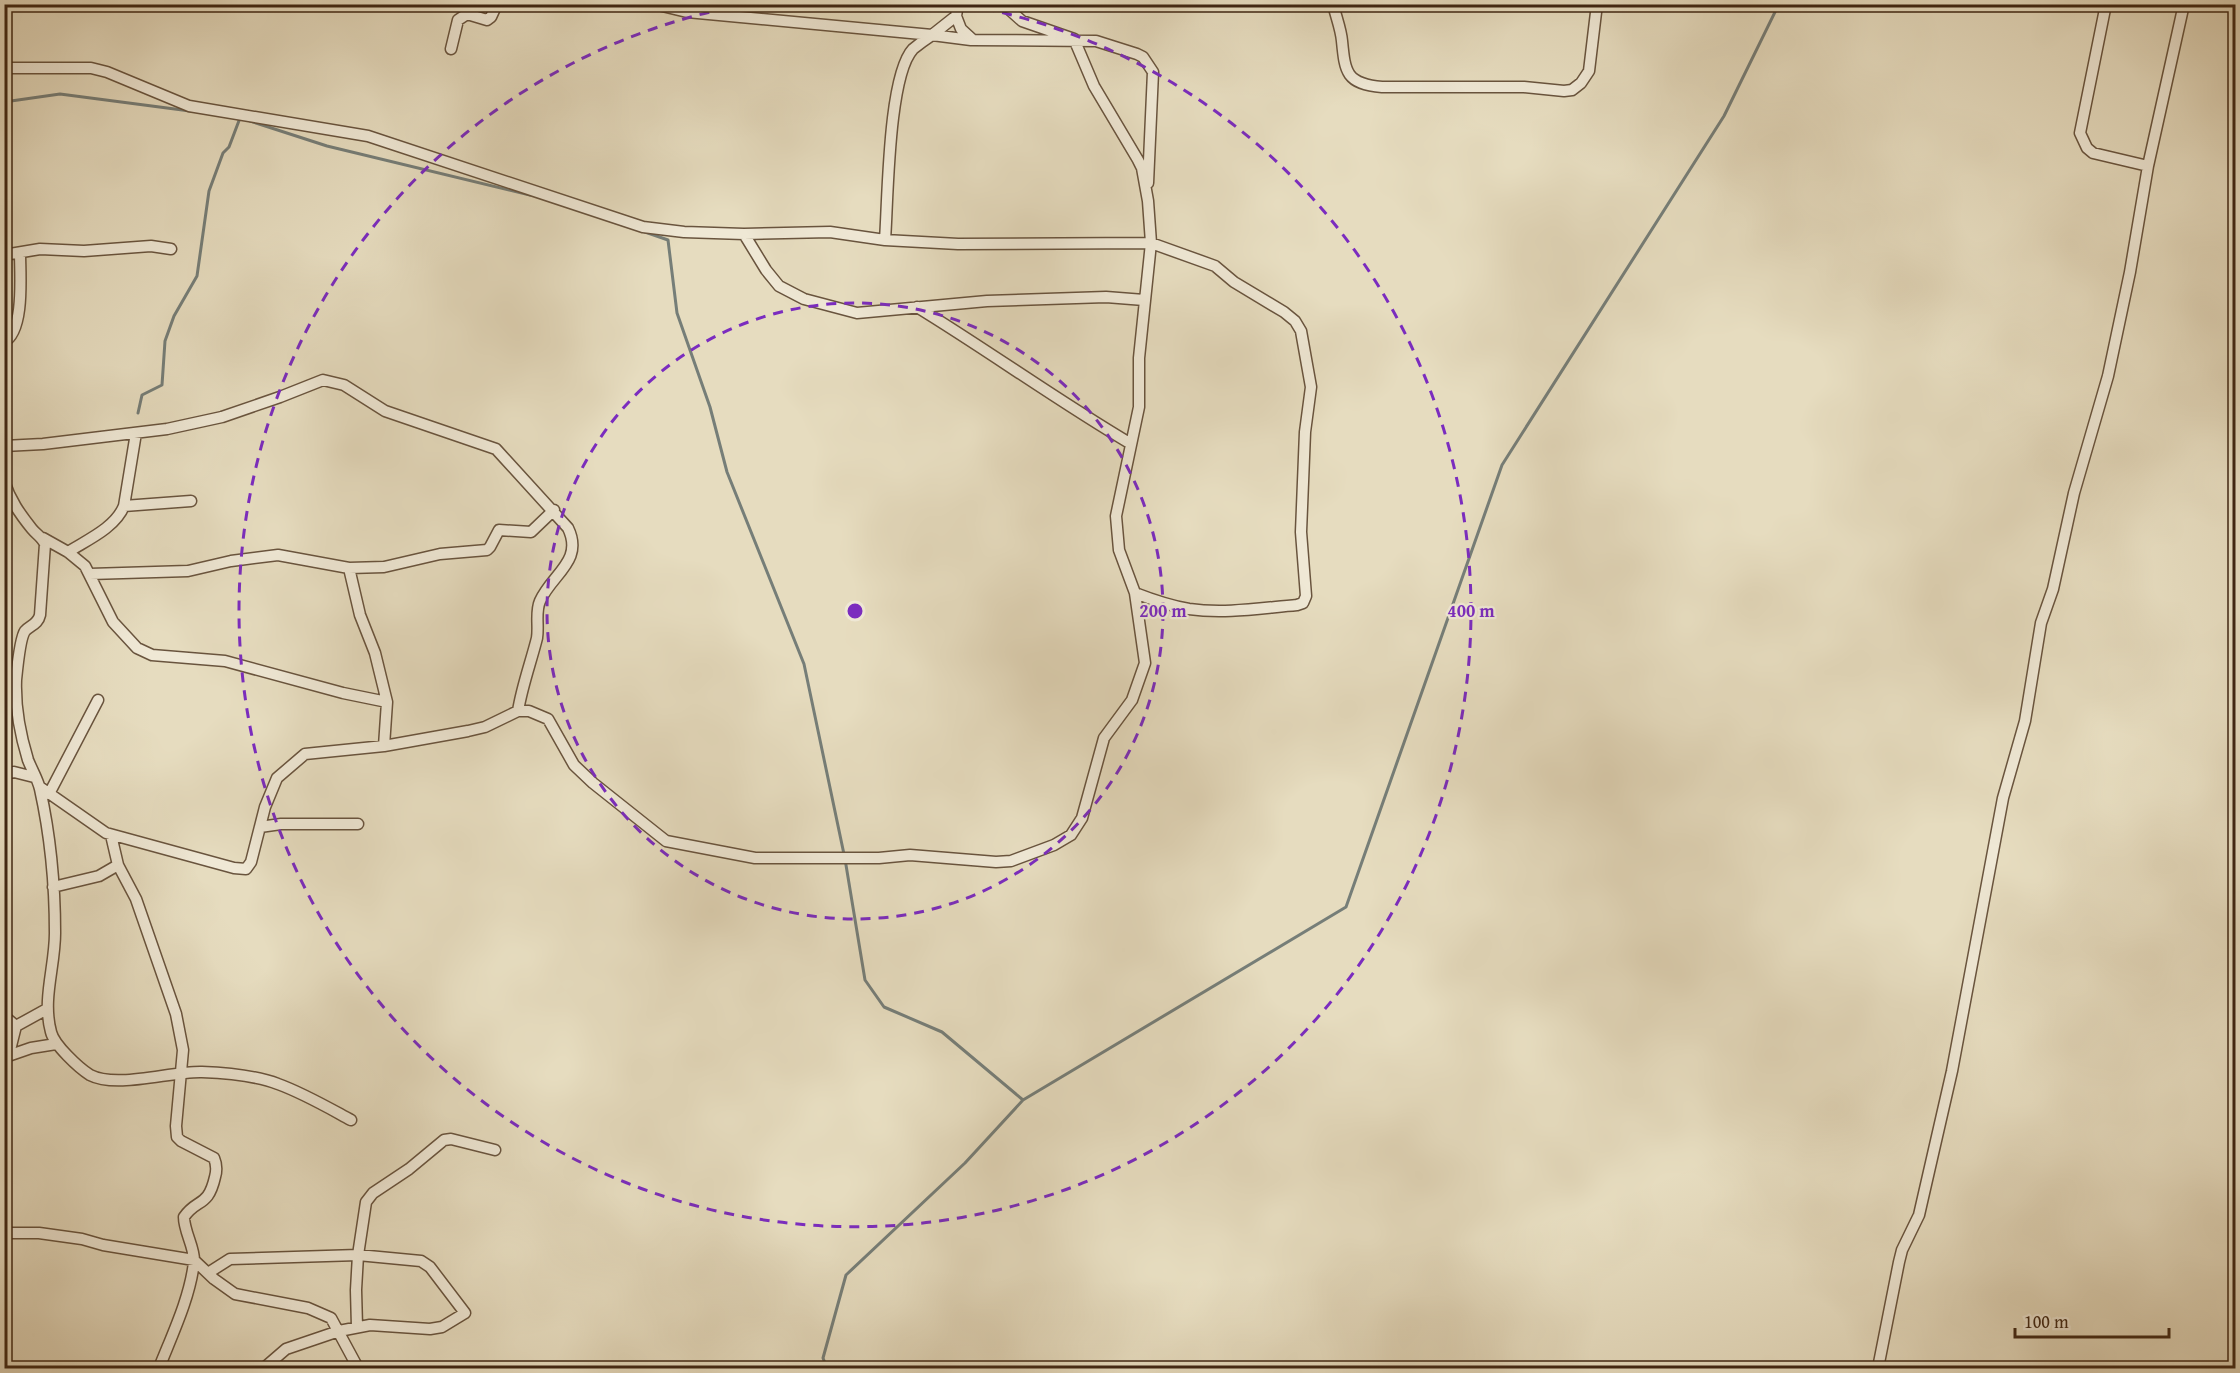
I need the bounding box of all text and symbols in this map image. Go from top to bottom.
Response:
text: 200 m [1139,597,1187,624]
text: 400 m [1447,597,1495,624]
centre of rings [845,601,865,621]
scale bar [2015,1301,2170,1339]
text: 100 m [2024,1308,2069,1335]

